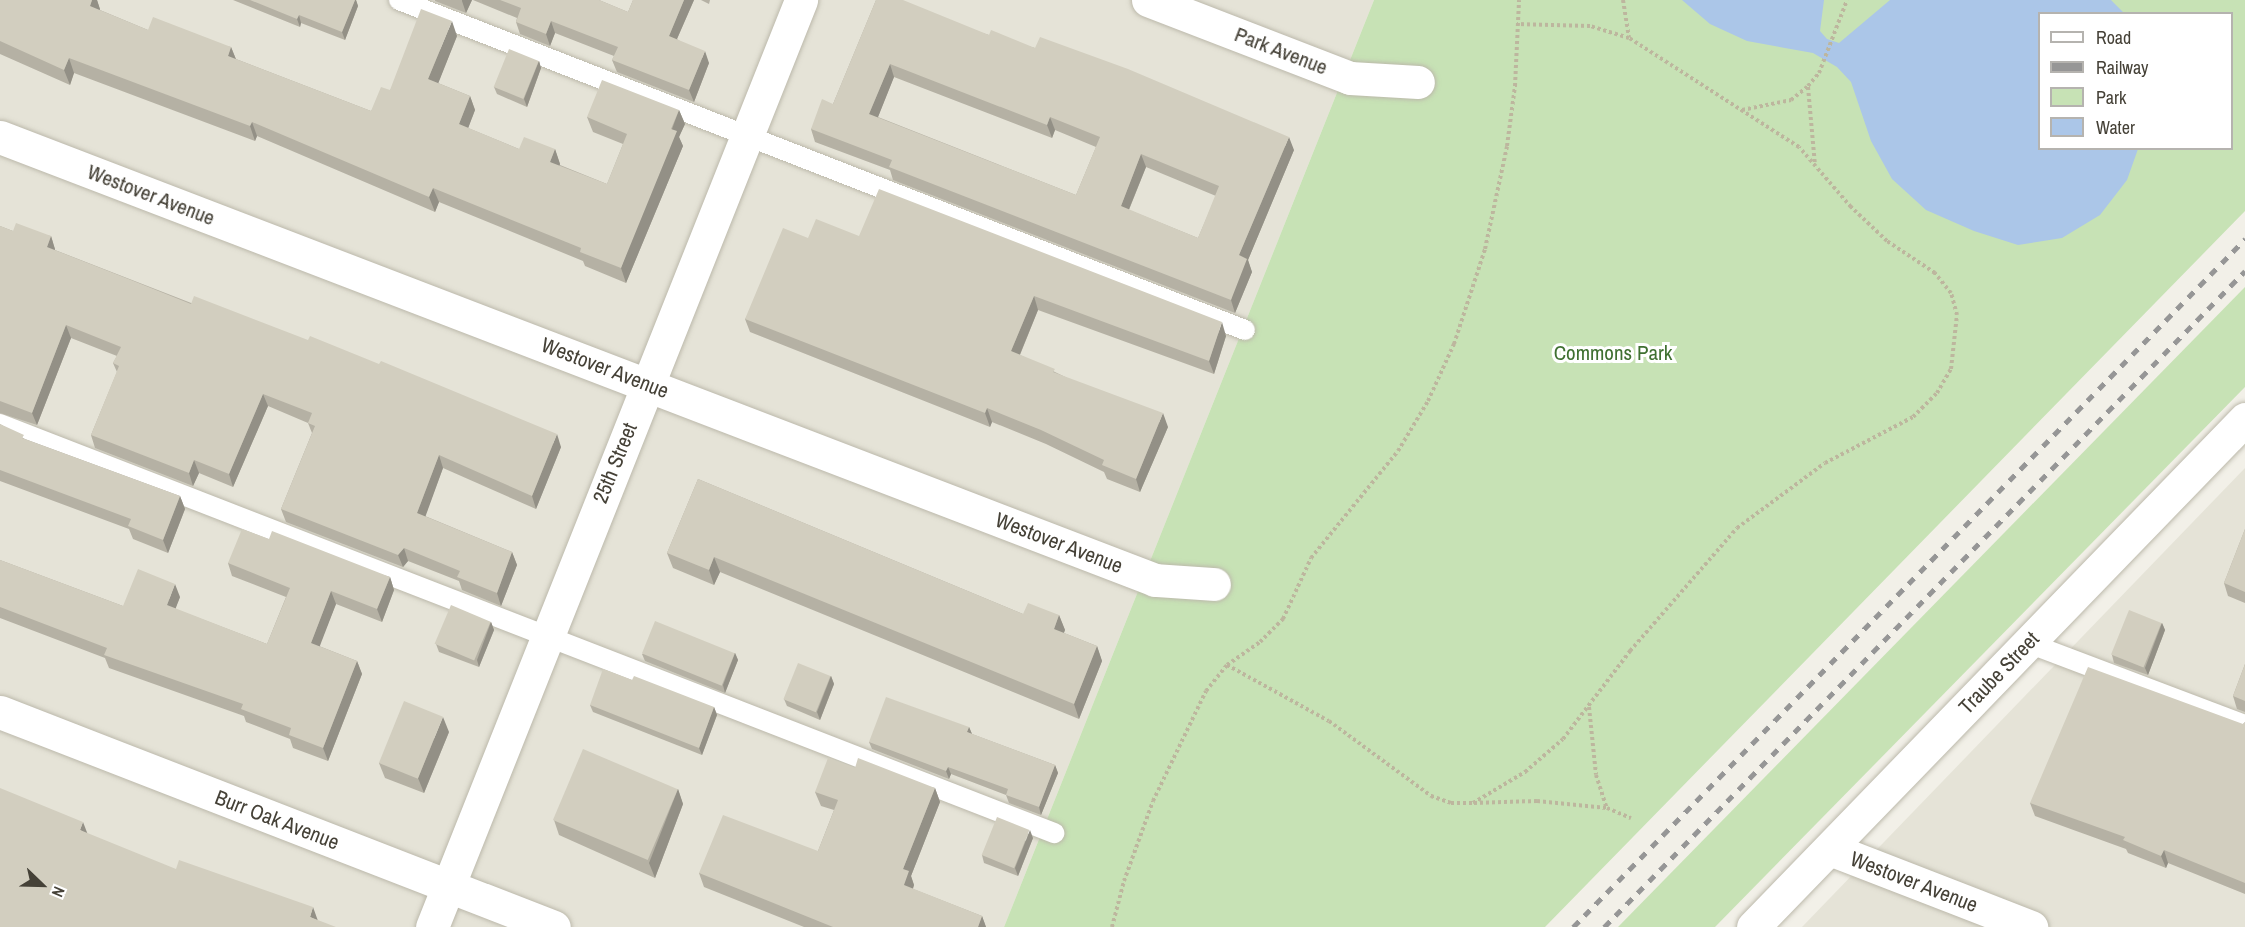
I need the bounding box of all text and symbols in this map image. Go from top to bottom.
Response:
legend [2038,12,2233,150]
street label: Park Avenue [1231,22,1331,80]
text: Road [2096,25,2131,50]
text: Railway [2096,55,2149,80]
text: Park [2096,85,2126,110]
text: Water [2096,115,2135,140]
street label: Westover Avenue [83,159,219,231]
street label: Westover Avenue [537,332,673,404]
park label: Commons Park [1554,340,1672,366]
street label: 25th Street [588,419,642,507]
street label: Westover Avenue [991,507,1127,579]
street label: Traube Street [1954,627,2044,719]
street label: Burr Oak Avenue [211,785,343,855]
street label: Westover Avenue [1846,846,1982,918]
north arrow [12,855,72,915]
text: N [47,883,71,901]

